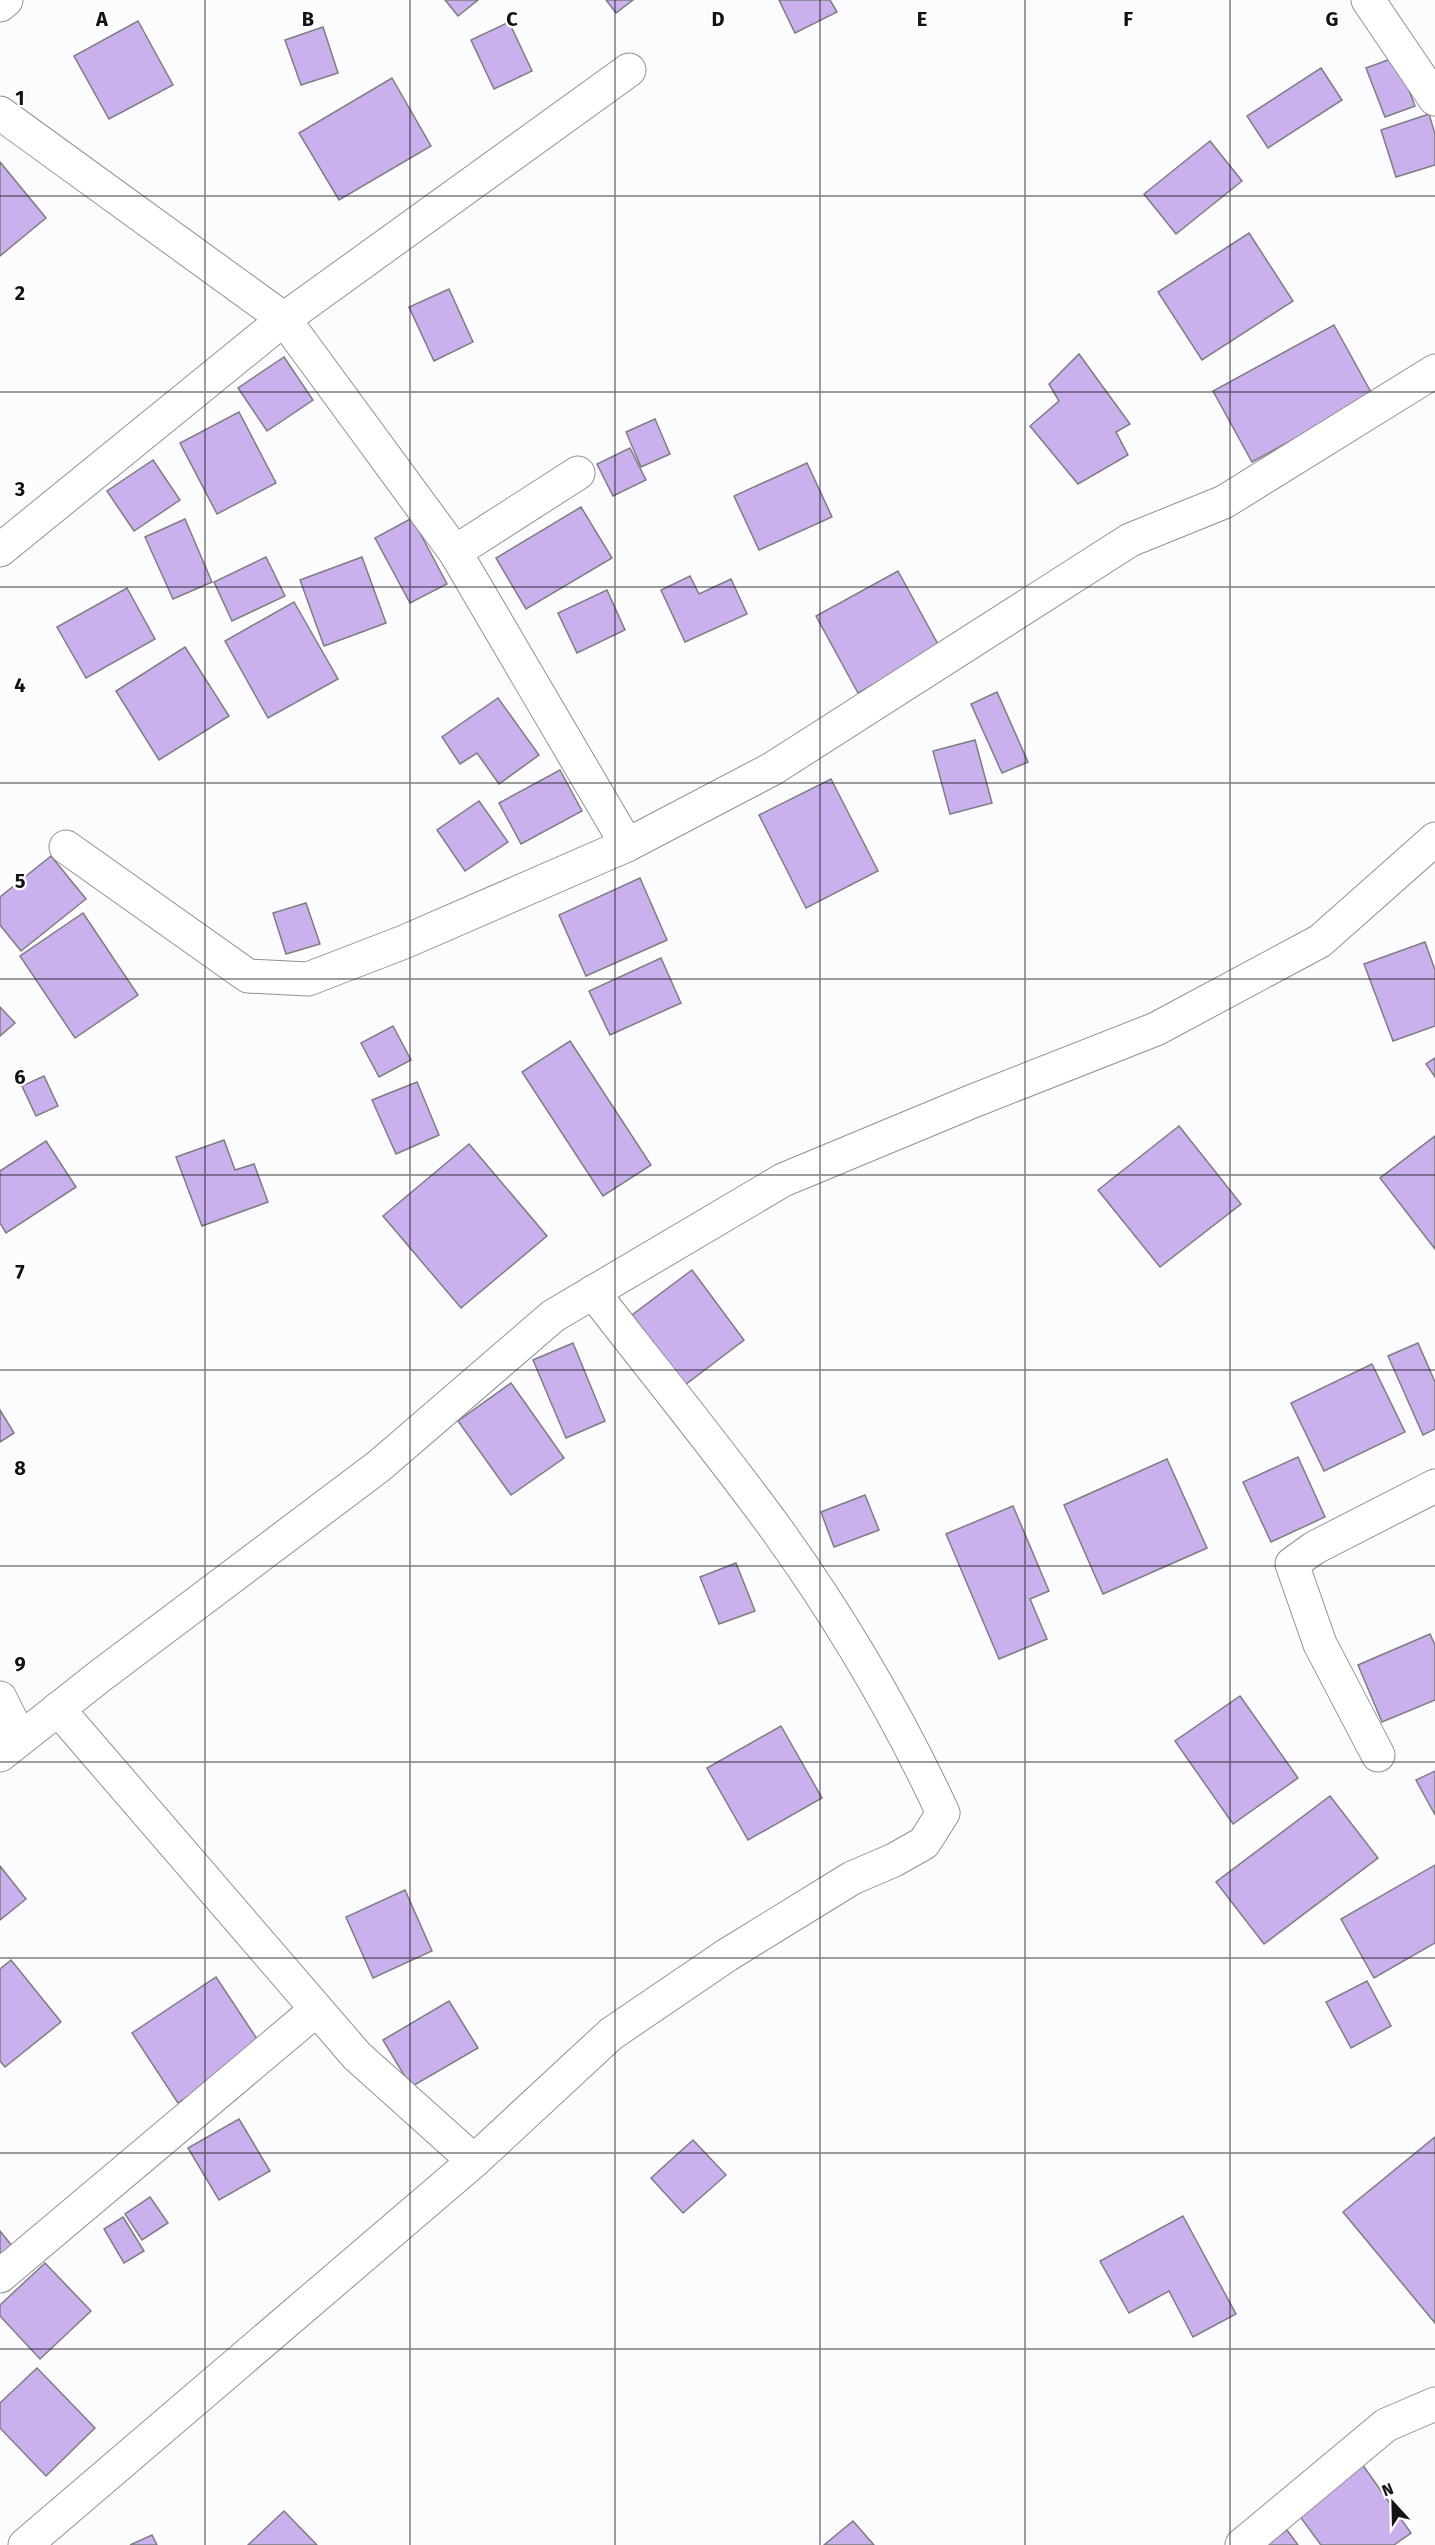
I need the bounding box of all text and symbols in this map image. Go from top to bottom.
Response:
text: A [95,7,109,31]
text: B [302,7,314,31]
text: C [506,7,518,31]
text: D [711,7,725,31]
text: E [917,7,927,31]
text: F [1123,7,1133,31]
text: G [1326,7,1338,31]
text: 1 [15,86,25,110]
text: 2 [15,281,25,305]
text: 3 [14,477,25,501]
text: 4 [14,673,26,697]
text: 5 [15,869,26,893]
text: 6 [14,1065,26,1089]
text: 7 [15,1260,25,1284]
text: 8 [14,1456,26,1480]
text: 9 [14,1652,26,1676]
north arrow [1363,2473,1423,2533]
text: N [1379,2479,1396,2500]

